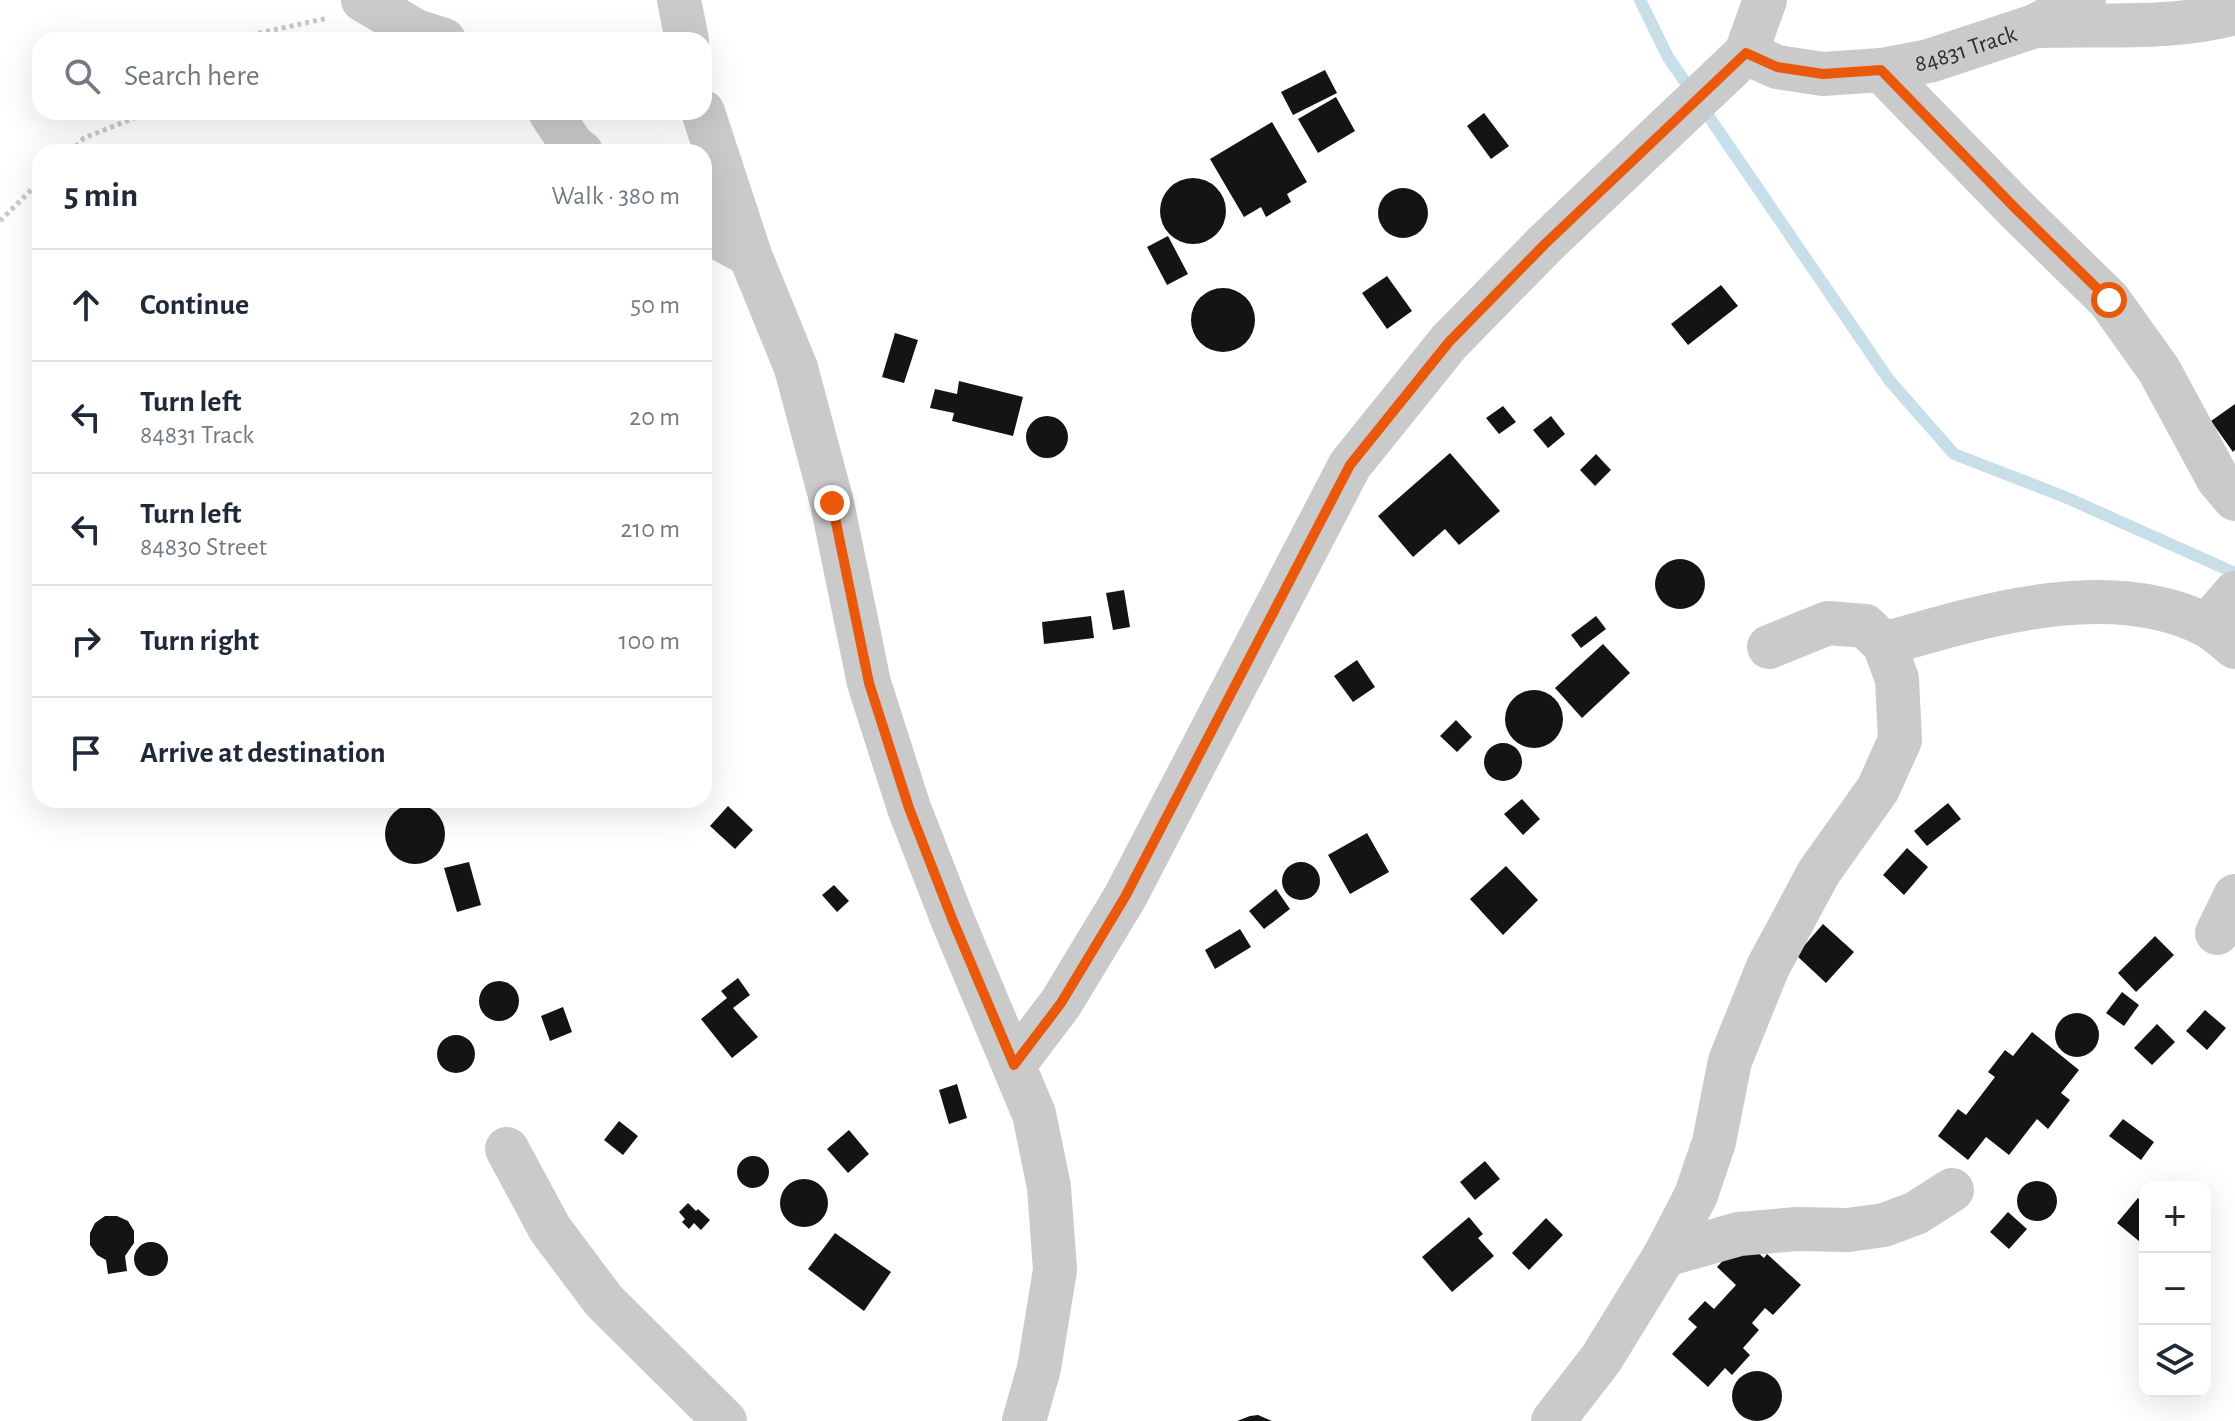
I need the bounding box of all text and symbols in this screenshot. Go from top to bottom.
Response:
street label: 84831 Track [1913,22,2020,76]
search box [32,32,712,120]
icon: search [60,54,104,98]
text: Search here [124,61,260,91]
text: 5 min [64,179,138,213]
text: Walk · 380 m [552,183,680,209]
route start [2091,282,2127,318]
icon: ahead [64,283,108,327]
text: Continue [140,290,249,320]
text: 50 m [630,292,680,318]
text: Turn left [140,387,241,417]
icon: left [64,395,108,439]
text: 20 m [629,404,680,430]
text: 84831 Track [140,422,254,448]
route end [814,485,850,521]
text: Turn left [140,499,241,529]
icon: left [64,507,108,551]
text: 210 m [620,516,680,542]
text: 84830 Street [140,534,267,560]
icon: right [64,619,108,663]
text: Turn right [140,626,259,656]
text: 100 m [619,628,680,654]
icon: arrive [64,731,108,775]
text: Arrive at destination [140,738,386,768]
map controls [2139,1181,2211,1397]
button: + [2139,1181,2211,1253]
button: − [2139,1253,2211,1325]
button: layers [2139,1325,2211,1397]

